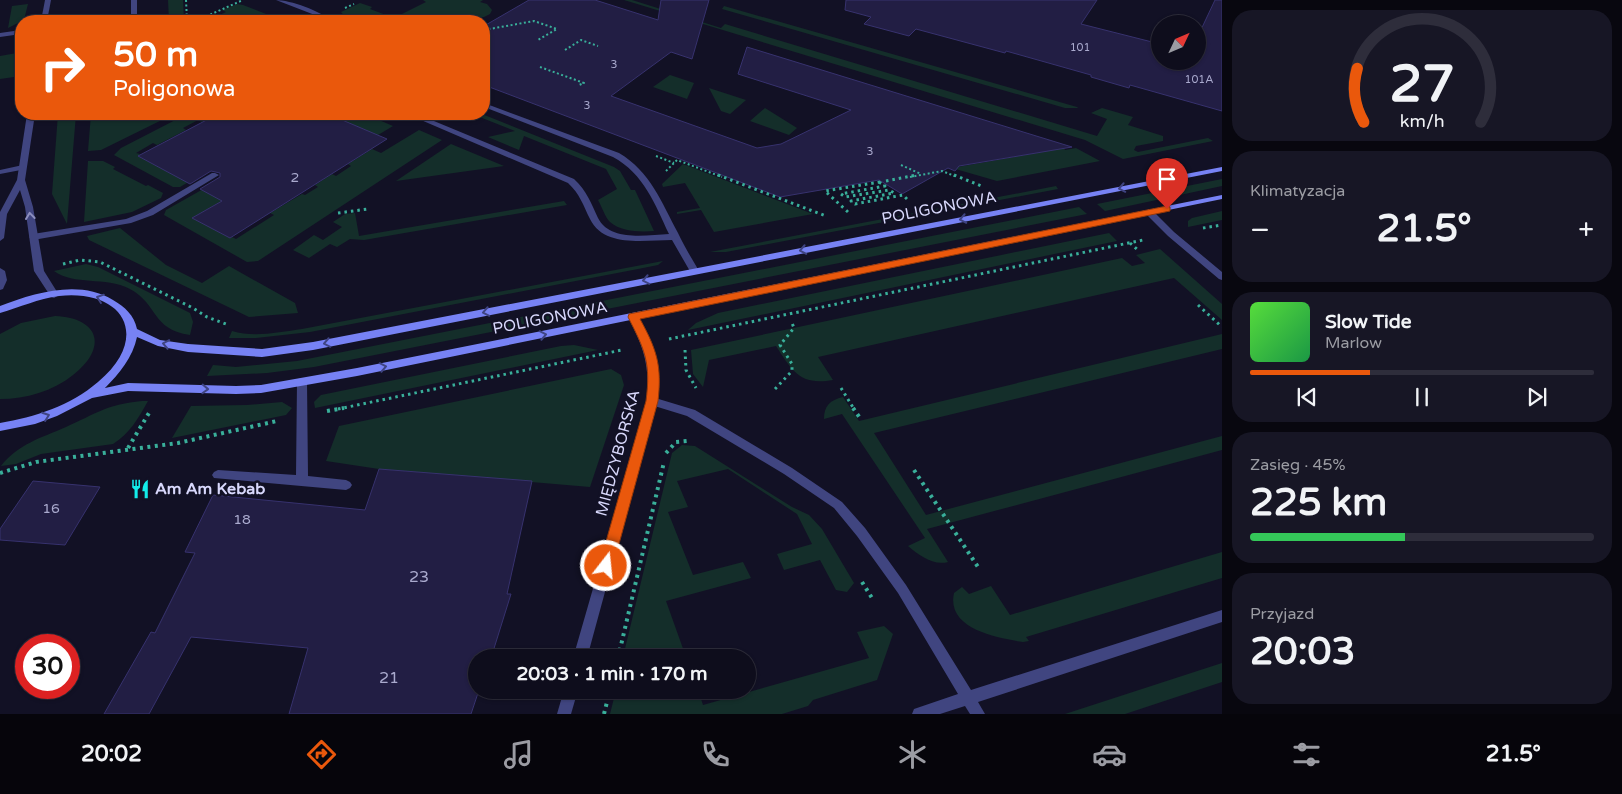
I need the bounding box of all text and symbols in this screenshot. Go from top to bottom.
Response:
north arrow [1151,15,1206,70]
map controls [1151,15,1206,70]
text: 50 m [113,34,198,76]
icon: right [30,35,95,100]
house number: 101 [1070,41,1090,54]
text: 27 [1389,53,1455,116]
house number: 3 [611,58,618,71]
house number: 101A [1185,73,1213,86]
text: Poligonowa [113,76,235,102]
house number: 3 [584,99,591,112]
text: km/h [1400,111,1444,132]
house number: 3 [867,145,874,158]
pin [1146,158,1188,209]
icon: arrive [1153,165,1181,193]
house number: 2 [291,169,299,186]
text: Klimatyzacja [1250,181,1345,201]
one-way arrow [1118,182,1127,192]
street label: POLIGONOWA [880,187,998,229]
text: 21.5° [1377,206,1472,252]
one-way arrow [25,212,36,220]
one-way arrow [958,213,967,223]
text: − [1250,213,1270,247]
text: + [1578,213,1594,247]
one-way arrow [799,244,808,254]
one-way arrow [641,275,650,285]
one-way arrow [97,294,105,304]
street label: POLIGONOWA [491,297,609,339]
one-way arrow [482,306,491,316]
text: Slow Tide [1325,311,1412,333]
one-way arrow [538,330,547,341]
text: Marlow [1325,333,1382,353]
one-way arrow [322,337,331,348]
one-way arrow [161,339,170,350]
one-way arrow [379,362,388,373]
icon: previous [1293,383,1321,411]
icon: pause [1408,383,1436,411]
icon: next [1523,383,1551,411]
one-way arrow [202,384,210,394]
street label: MIĘDZYBORSKA [591,387,645,519]
one-way arrow [41,412,49,422]
text: Zasięg · 45% [1250,455,1346,475]
restaurant icon: Am Am Kebab [129,478,151,500]
place label: Am Am Kebab [155,479,265,499]
text: 225 km [1250,480,1387,526]
house number: 16 [42,500,60,517]
house number: 18 [233,511,251,528]
position arrow [579,539,631,591]
house number: 23 [409,567,429,587]
text: Przyjazd [1250,604,1314,624]
text: 20:03 [1250,629,1355,675]
speed limit sign: 30 [15,634,80,699]
text: 20:03 · 1 min · 170 m [516,663,708,685]
house number: 21 [379,668,399,688]
icon: directions [304,737,339,772]
icon: music [501,737,536,772]
icon: phone [698,737,733,772]
icon: climate [895,737,930,772]
icon: car [1092,737,1127,772]
icon: filters [1289,737,1324,772]
text: 20:02 [81,741,142,767]
text: 21.5° [1486,741,1541,767]

